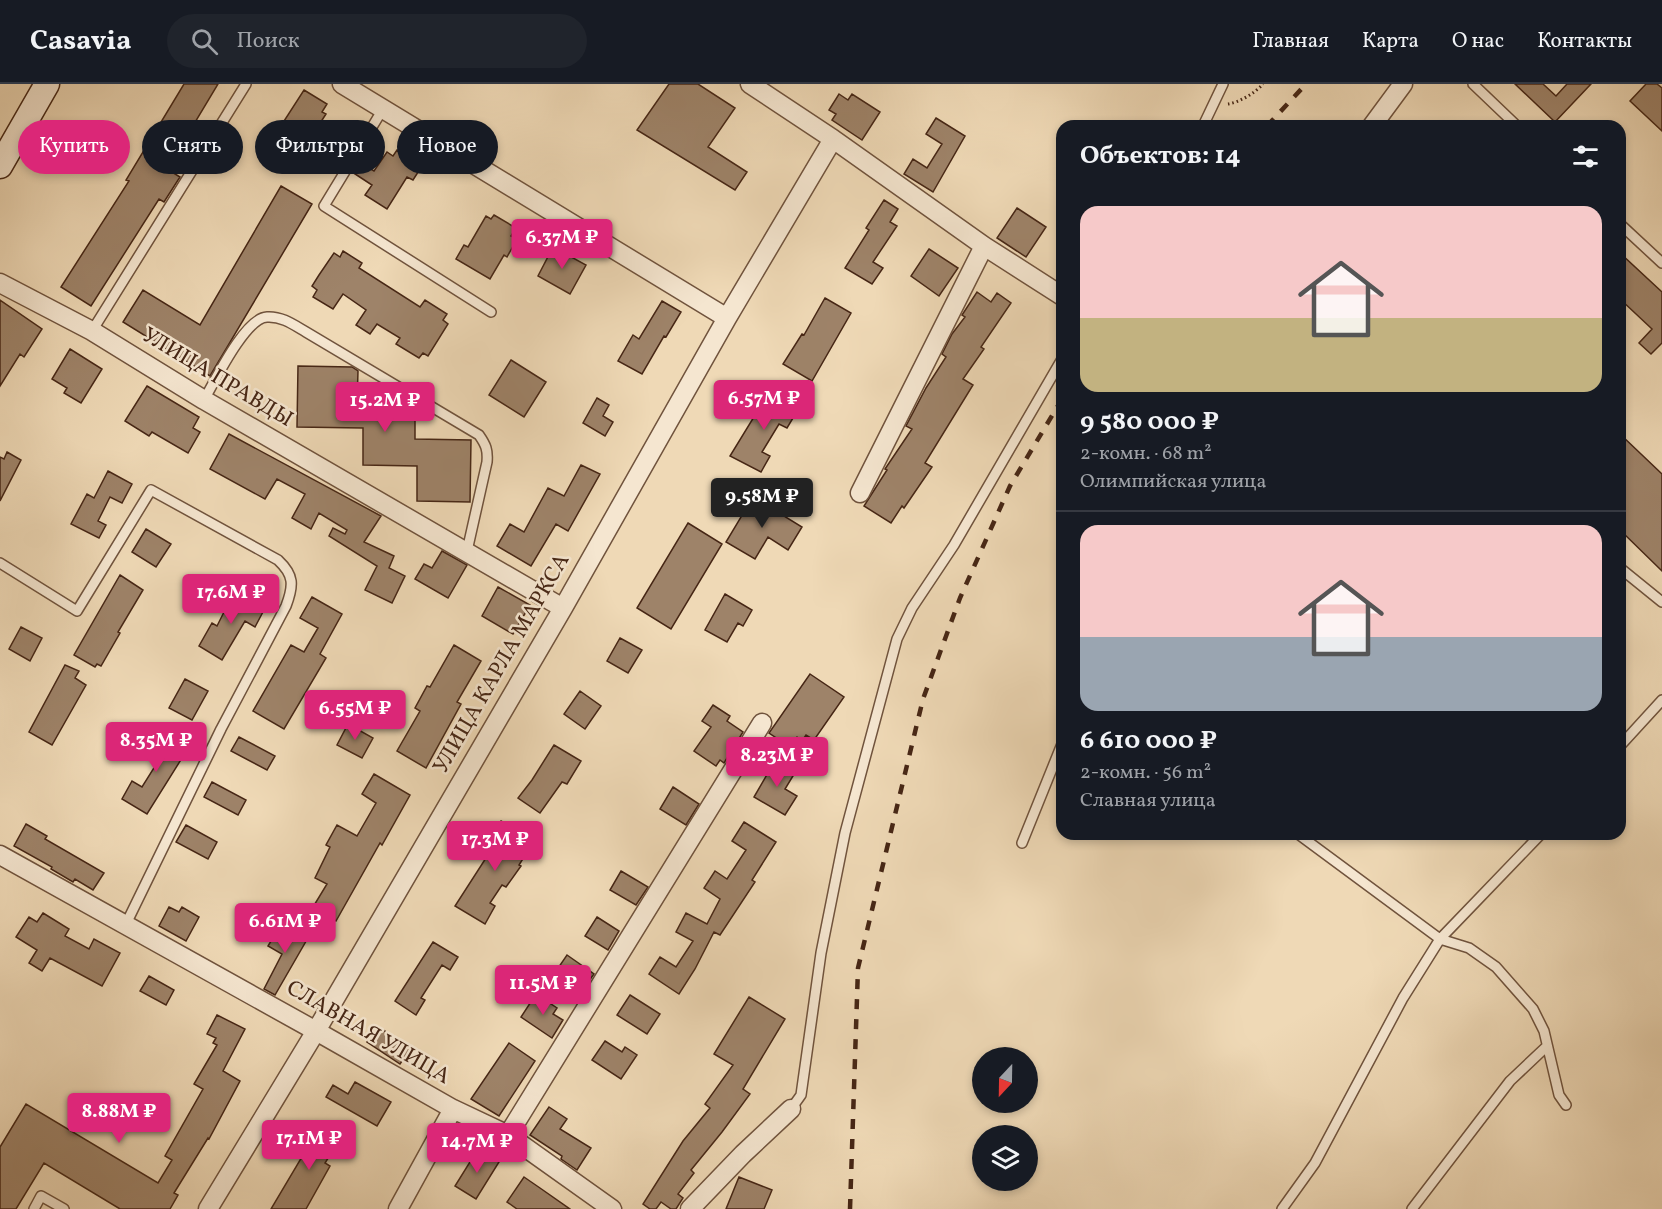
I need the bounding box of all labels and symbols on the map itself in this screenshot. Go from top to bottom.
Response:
pin: 6.37M ₽ [507,219,617,270]
street label: УЛИЦА ПРАВДЫ [135,321,299,435]
pin: 6.57M ₽ [709,380,819,431]
pin: 15.2M ₽ [330,382,440,433]
pin: 9.58M ₽ [707,478,817,529]
street label: УЛИЦА КАРЛА МАРКСА [426,548,578,780]
pin: 17.6M ₽ [176,574,286,625]
pin: 6.55M ₽ [300,690,410,741]
pin: 8.35M ₽ [101,722,211,773]
pin: 8.23M ₽ [722,737,832,788]
pin: 17.3M ₽ [440,821,550,872]
pin: 6.61M ₽ [230,903,340,954]
pin: 11.5M ₽ [488,965,598,1016]
street label: СЛАВНАЯ УЛИЦА [280,973,456,1093]
north arrow [972,1047,1038,1113]
pin: 8.88M ₽ [64,1093,174,1144]
pin: 17.1M ₽ [254,1120,364,1171]
pin: 14.7M ₽ [422,1123,532,1174]

